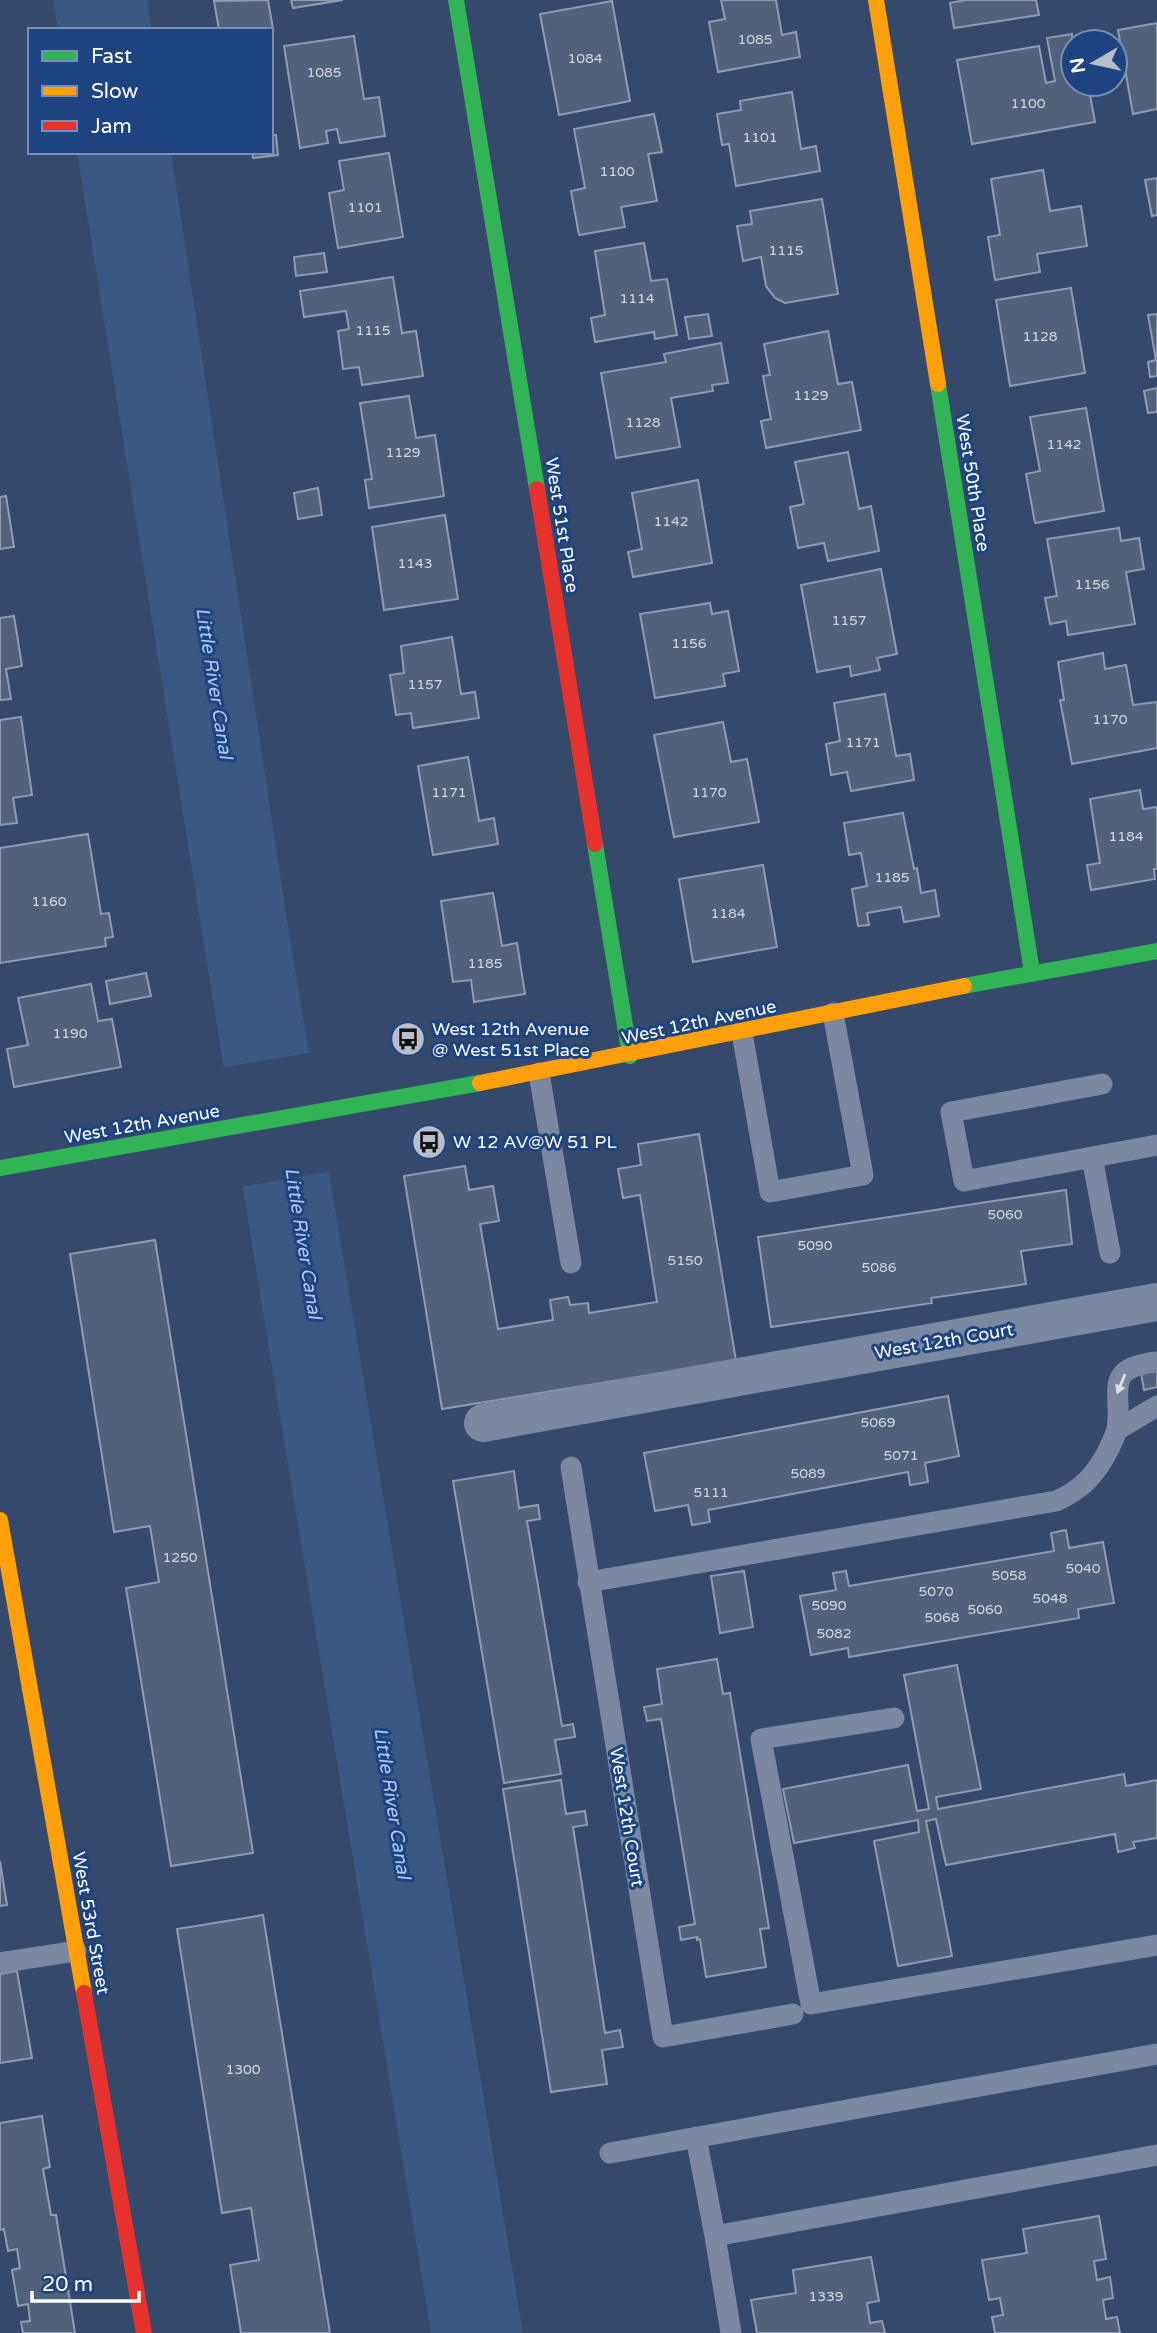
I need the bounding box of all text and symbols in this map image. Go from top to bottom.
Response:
legend [28,28,273,154]
north arrow [1059,28,1129,98]
house number: 1085 [737,31,773,48]
text: Fast [91,44,132,69]
house number: 1084 [567,50,603,67]
text: N [1066,56,1090,75]
house number: 1085 [306,64,342,81]
text: Slow [91,79,139,104]
house number: 1100 [1010,95,1046,112]
text: Jam [91,114,132,139]
house number: 1101 [742,129,778,146]
house number: 1100 [599,163,635,180]
house number: 1101 [347,199,383,216]
house number: 1115 [768,242,804,259]
house number: 1114 [619,290,655,307]
house number: 1115 [355,322,391,339]
house number: 1128 [1022,328,1058,345]
house number: 1129 [793,387,829,404]
street label: West 50th Place [951,413,995,553]
house number: 1128 [625,414,661,431]
house number: 1142 [1046,436,1082,453]
house number: 1129 [385,444,421,461]
street label: West 51st Place [540,456,584,594]
house number: 1142 [653,513,689,530]
house number: 1143 [397,555,433,572]
house number: 1156 [1074,576,1110,593]
water label: Little River Canal [191,606,237,762]
house number: 1157 [831,612,867,629]
house number: 1156 [671,635,707,652]
house number: 1157 [407,676,443,693]
house number: 1170 [1092,711,1128,728]
house number: 1171 [845,734,881,751]
house number: 1171 [431,784,467,801]
house number: 1170 [691,784,727,801]
house number: 1184 [1108,828,1144,845]
house number: 1185 [874,869,910,886]
house number: 1160 [31,893,67,910]
house number: 1184 [710,905,746,922]
house number: 1185 [467,955,503,972]
street label: West 12th Avenue [620,995,778,1049]
place label: West 12th Avenue @ West 51st Place [432,1018,590,1061]
bus stop icon: West 12th Avenue @ West 51st Place [389,1020,427,1058]
house number: 1190 [52,1025,88,1042]
street label: West 12th Avenue [63,1100,221,1148]
bus stop icon: W 12 AV@W 51 PL [410,1123,448,1161]
place label: W 12 AV@W 51 PL [453,1131,617,1153]
water label: Little River Canal [280,1166,326,1322]
house number: 5060 [987,1206,1023,1223]
house number: 5090 [797,1237,833,1254]
house number: 5150 [667,1252,703,1269]
house number: 5086 [861,1259,897,1276]
street label: West 12th Court [873,1318,1015,1364]
one-way arrow [1115,1374,1126,1395]
house number: 5069 [860,1414,896,1431]
house number: 5071 [883,1447,919,1464]
house number: 5089 [790,1465,826,1482]
house number: 5111 [693,1484,729,1501]
house number: 1250 [162,1549,198,1566]
house number: 5040 [1065,1560,1101,1577]
house number: 5058 [991,1567,1027,1584]
house number: 5070 [918,1583,954,1600]
house number: 5048 [1032,1590,1068,1607]
house number: 5090 [811,1597,847,1614]
house number: 5060 [967,1601,1003,1618]
house number: 5068 [924,1609,960,1626]
house number: 5082 [816,1625,852,1642]
water label: Little River Canal [369,1726,415,1882]
street label: West 12th Court [605,1746,649,1888]
street label: West 53rd Street [68,1850,114,1996]
house number: 1300 [225,2061,261,2078]
scale bar [32,2260,138,2304]
text: 20 m [42,2272,93,2297]
house number: 1339 [808,2288,844,2305]

